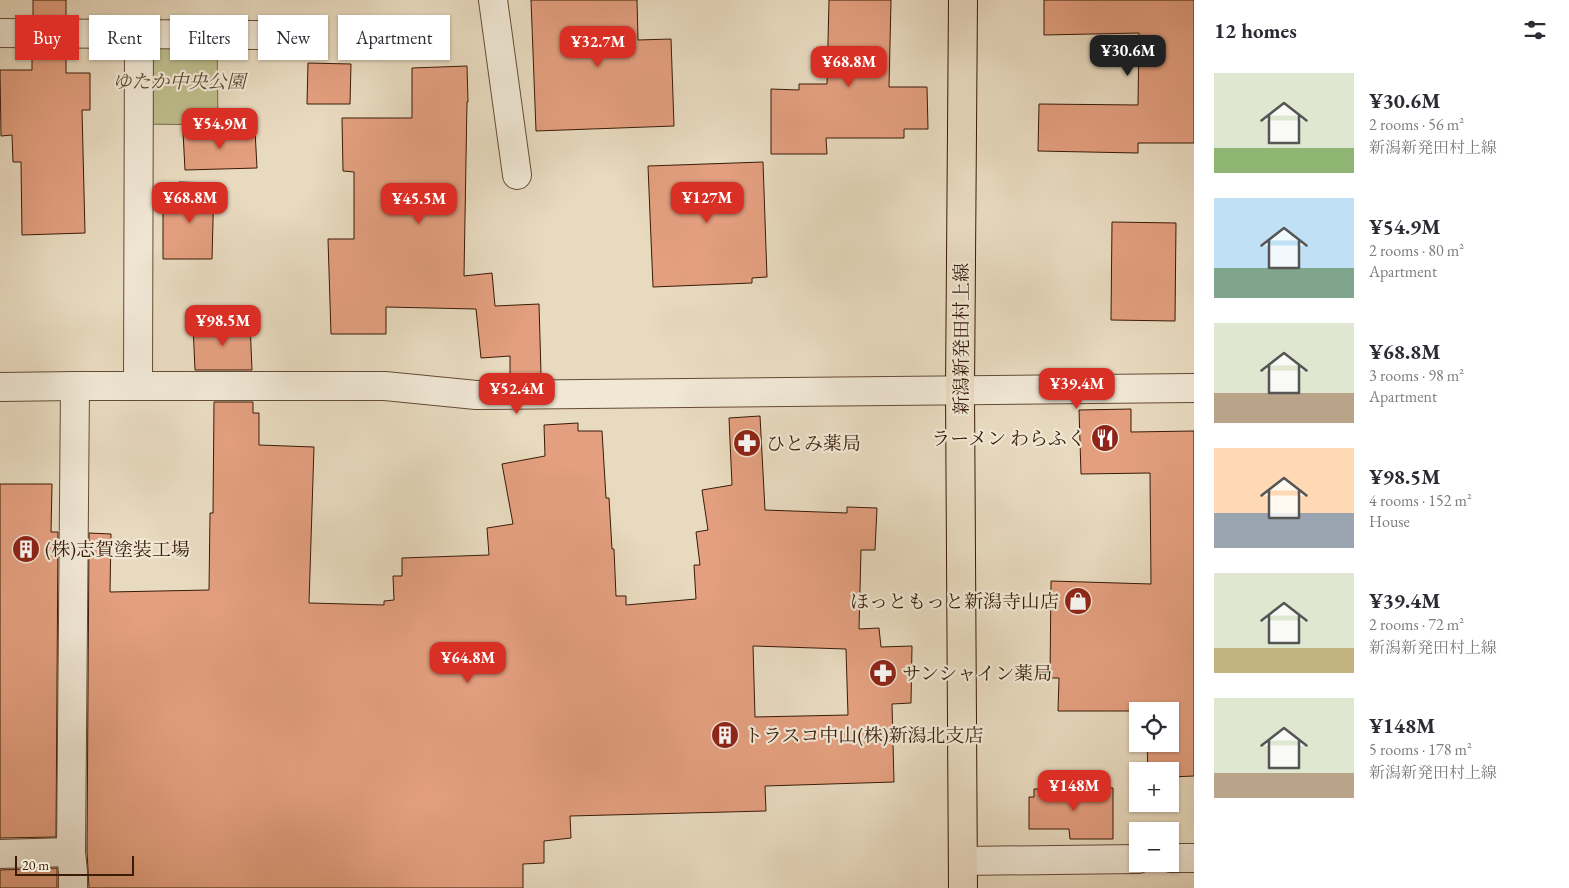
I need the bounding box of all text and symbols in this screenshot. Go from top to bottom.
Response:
chip: Buy [15,15,79,60]
chip: Rent [89,15,160,60]
chip: Filters [170,15,248,60]
chip: New [258,15,328,60]
chip: Apartment [338,15,450,60]
icon: filters [1521,16,1549,44]
text: 12 homes [1214,17,1297,44]
pin: ¥32.7M [557,26,639,68]
text: ¥32.7M [571,31,625,52]
pin: ¥30.6M [1087,34,1169,77]
text: ¥30.6M [1101,40,1155,61]
pin: ¥68.8M [808,46,890,88]
text: ¥68.8M [822,51,876,72]
park label: ゆたか中央公園 [112,69,248,94]
text: ¥30.6M [1369,87,1440,114]
icon: home [1254,93,1314,153]
pin: ¥54.9M [179,108,261,150]
text: ¥54.9M [193,113,247,134]
text: 2 rooms · 56 m² [1369,114,1464,135]
text: 新潟新発田村上線 [1369,137,1497,158]
pin: ¥68.8M [149,182,231,224]
pin: ¥45.5M [378,182,460,225]
pin: ¥127M [672,182,742,224]
text: ¥68.8M [163,187,217,208]
text: ¥127M [682,187,732,208]
text: ¥45.5M [392,188,446,209]
text: ¥54.9M [1369,213,1440,240]
icon: home [1254,218,1314,278]
text: 2 rooms · 80 m² [1369,240,1464,261]
text: Apartment [1369,261,1437,282]
street label: 新潟新発田村上線 [949,263,974,415]
pin: ¥98.5M [182,304,264,347]
text: ¥98.5M [196,310,250,331]
text: ¥68.8M [1369,338,1440,365]
icon: home [1254,343,1314,403]
text: 3 rooms · 98 m² [1369,365,1464,386]
pin: ¥39.4M [1036,368,1118,410]
pin: ¥52.4M [476,372,558,415]
text: ¥39.4M [1050,373,1104,394]
text: ¥52.4M [490,378,544,399]
text: Apartment [1369,386,1437,407]
restaurant icon: ラーメン わらふく [1090,423,1120,453]
place label: ラーメン わらふく [931,426,1086,451]
pharmacy icon: ひとみ薬局 [732,428,762,458]
place label: ひとみ薬局 [766,431,861,456]
text: ¥98.5M [1369,463,1440,490]
icon: home [1254,468,1314,528]
text: 4 rooms · 152 m² [1369,490,1472,511]
text: House [1369,511,1410,532]
building icon: (株)志賀塗装工場 [11,534,41,564]
place label: (株)志賀塗装工場 [45,537,190,562]
shop icon: ほっともっと新潟寺山店 [1063,586,1093,616]
text: ¥39.4M [1369,587,1440,614]
place label: ほっともっと新潟寺山店 [850,589,1059,614]
icon: home [1254,593,1314,653]
text: 2 rooms · 72 m² [1369,614,1464,635]
text: 新潟新発田村上線 [1369,637,1497,658]
pin: ¥64.8M [427,642,509,684]
text: ¥64.8M [441,647,495,668]
pharmacy icon: サンシャイン薬局 [868,658,898,688]
place label: サンシャイン薬局 [902,661,1052,686]
map controls [1129,702,1179,872]
button: locate [1129,702,1179,752]
text: ¥148M [1369,712,1435,739]
icon: home [1254,718,1314,778]
building icon: トラスコ中山(株)新潟北支店 [710,720,740,750]
place label: トラスコ中山(株)新潟北支店 [744,723,983,748]
text: 5 rooms · 178 m² [1369,739,1472,760]
button: + [1129,762,1179,812]
text: 新潟新発田村上線 [1369,762,1497,783]
pin: ¥148M [1039,770,1109,812]
text: ¥148M [1049,775,1099,796]
button: − [1129,822,1179,872]
scale bar [15,853,134,876]
text: 20 m [22,856,49,874]

